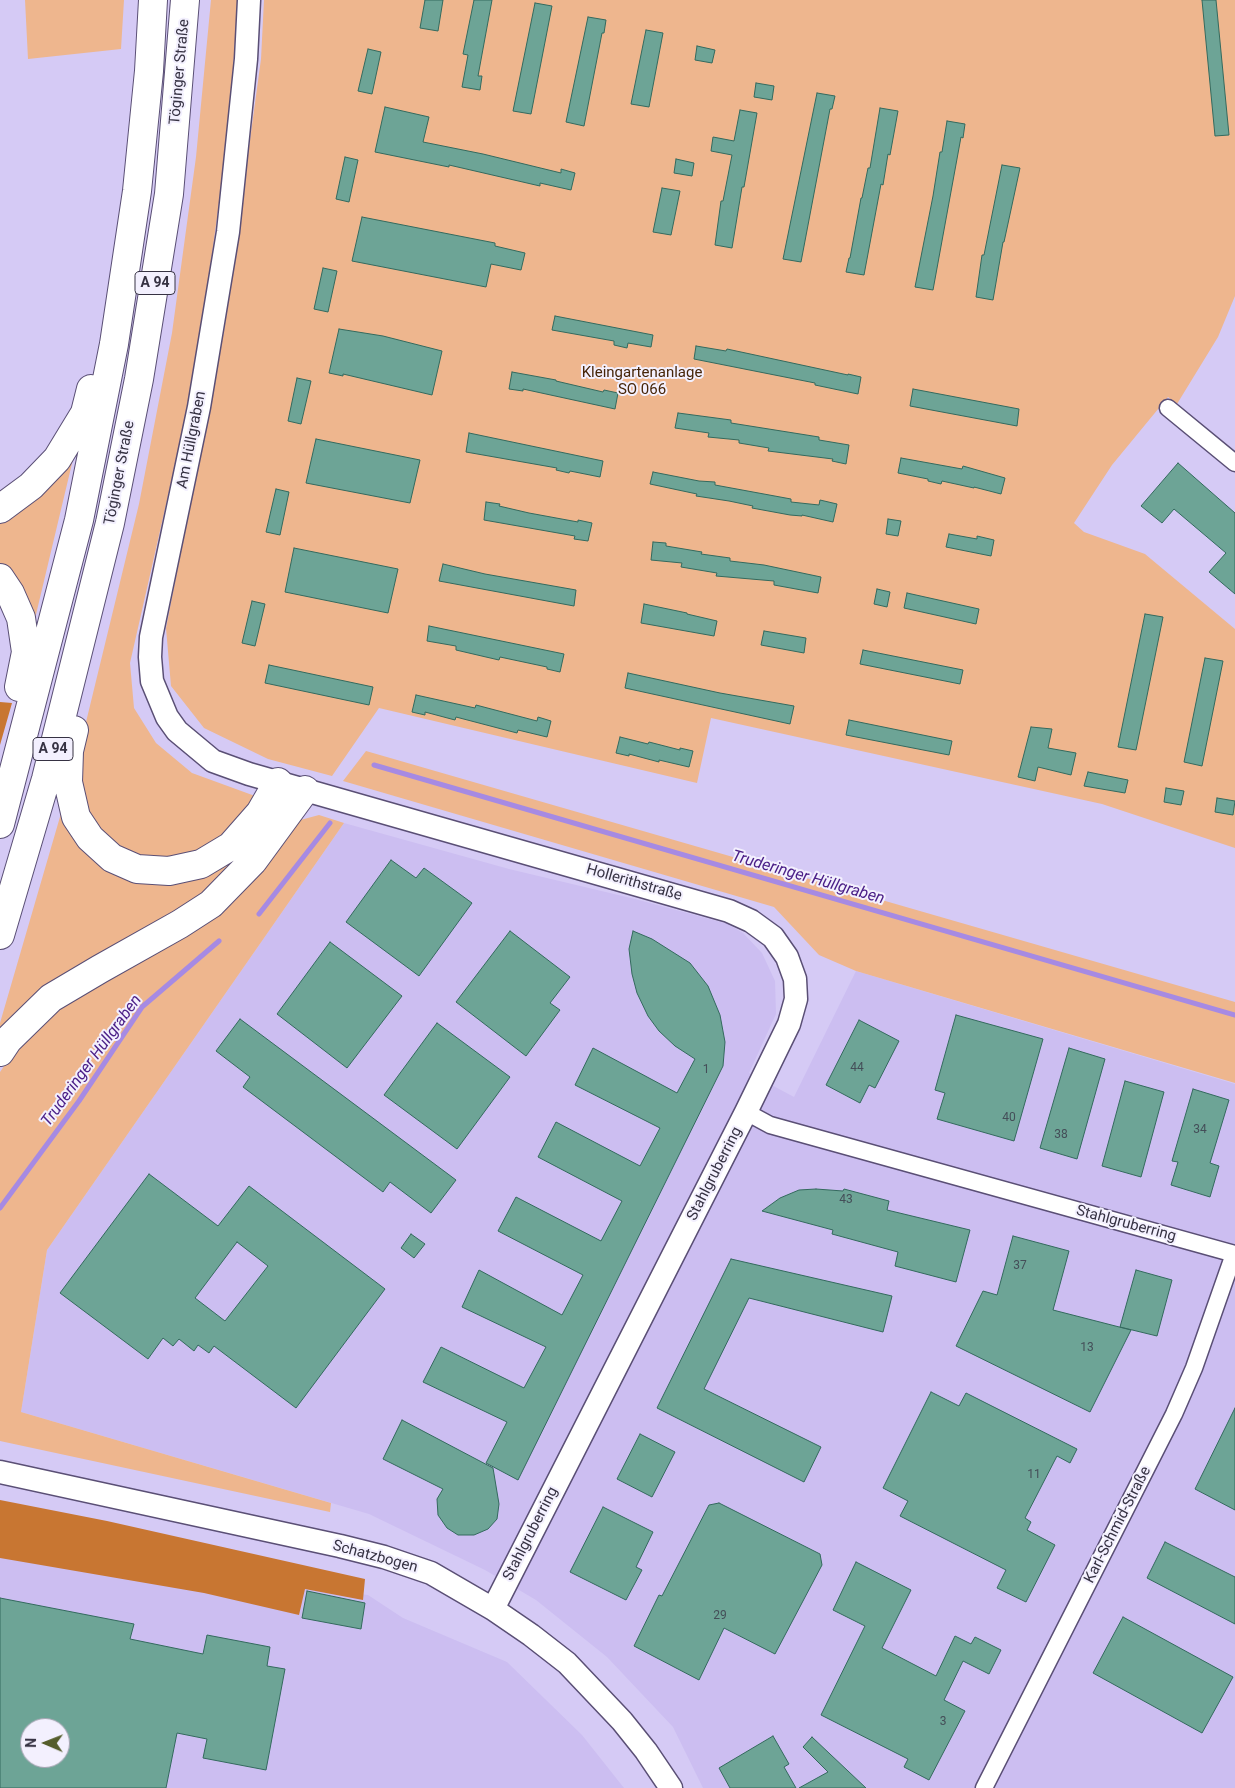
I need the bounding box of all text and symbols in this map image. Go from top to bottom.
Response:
street label: Töginger Straße [166,18,194,126]
road number: A 94 [135,272,175,294]
park label: Kleingartenanlage SO 066 [582,364,702,399]
street label: Am Hüllgraben [174,390,210,490]
street label: Töginger Straße [101,419,139,527]
road number: A 94 [33,738,73,761]
water label: Truderinger Hüllgraben [729,847,887,909]
street label: Hollerithstraße [584,861,684,905]
water label: Truderinger Hüllgraben [38,991,146,1131]
house number: 44 [850,1061,864,1075]
house number: 1 [703,1063,709,1077]
house number: 40 [1002,1111,1016,1125]
house number: 34 [1193,1123,1207,1137]
street label: Stahlgruberring [684,1124,746,1224]
house number: 38 [1054,1128,1068,1142]
house number: 43 [839,1193,853,1207]
street label: Stahlgruberring [1074,1202,1178,1246]
house number: 37 [1013,1259,1027,1273]
house number: 13 [1080,1341,1094,1355]
street label: Karl-Schmid-Straße [1081,1464,1155,1586]
house number: 11 [1027,1468,1041,1482]
street label: Stahlgruberring [500,1484,562,1584]
street label: Schatzbogen [331,1537,419,1577]
house number: 29 [713,1609,727,1623]
house number: 3 [940,1715,946,1729]
north arrow [20,1718,70,1768]
text: N [23,1738,39,1748]

